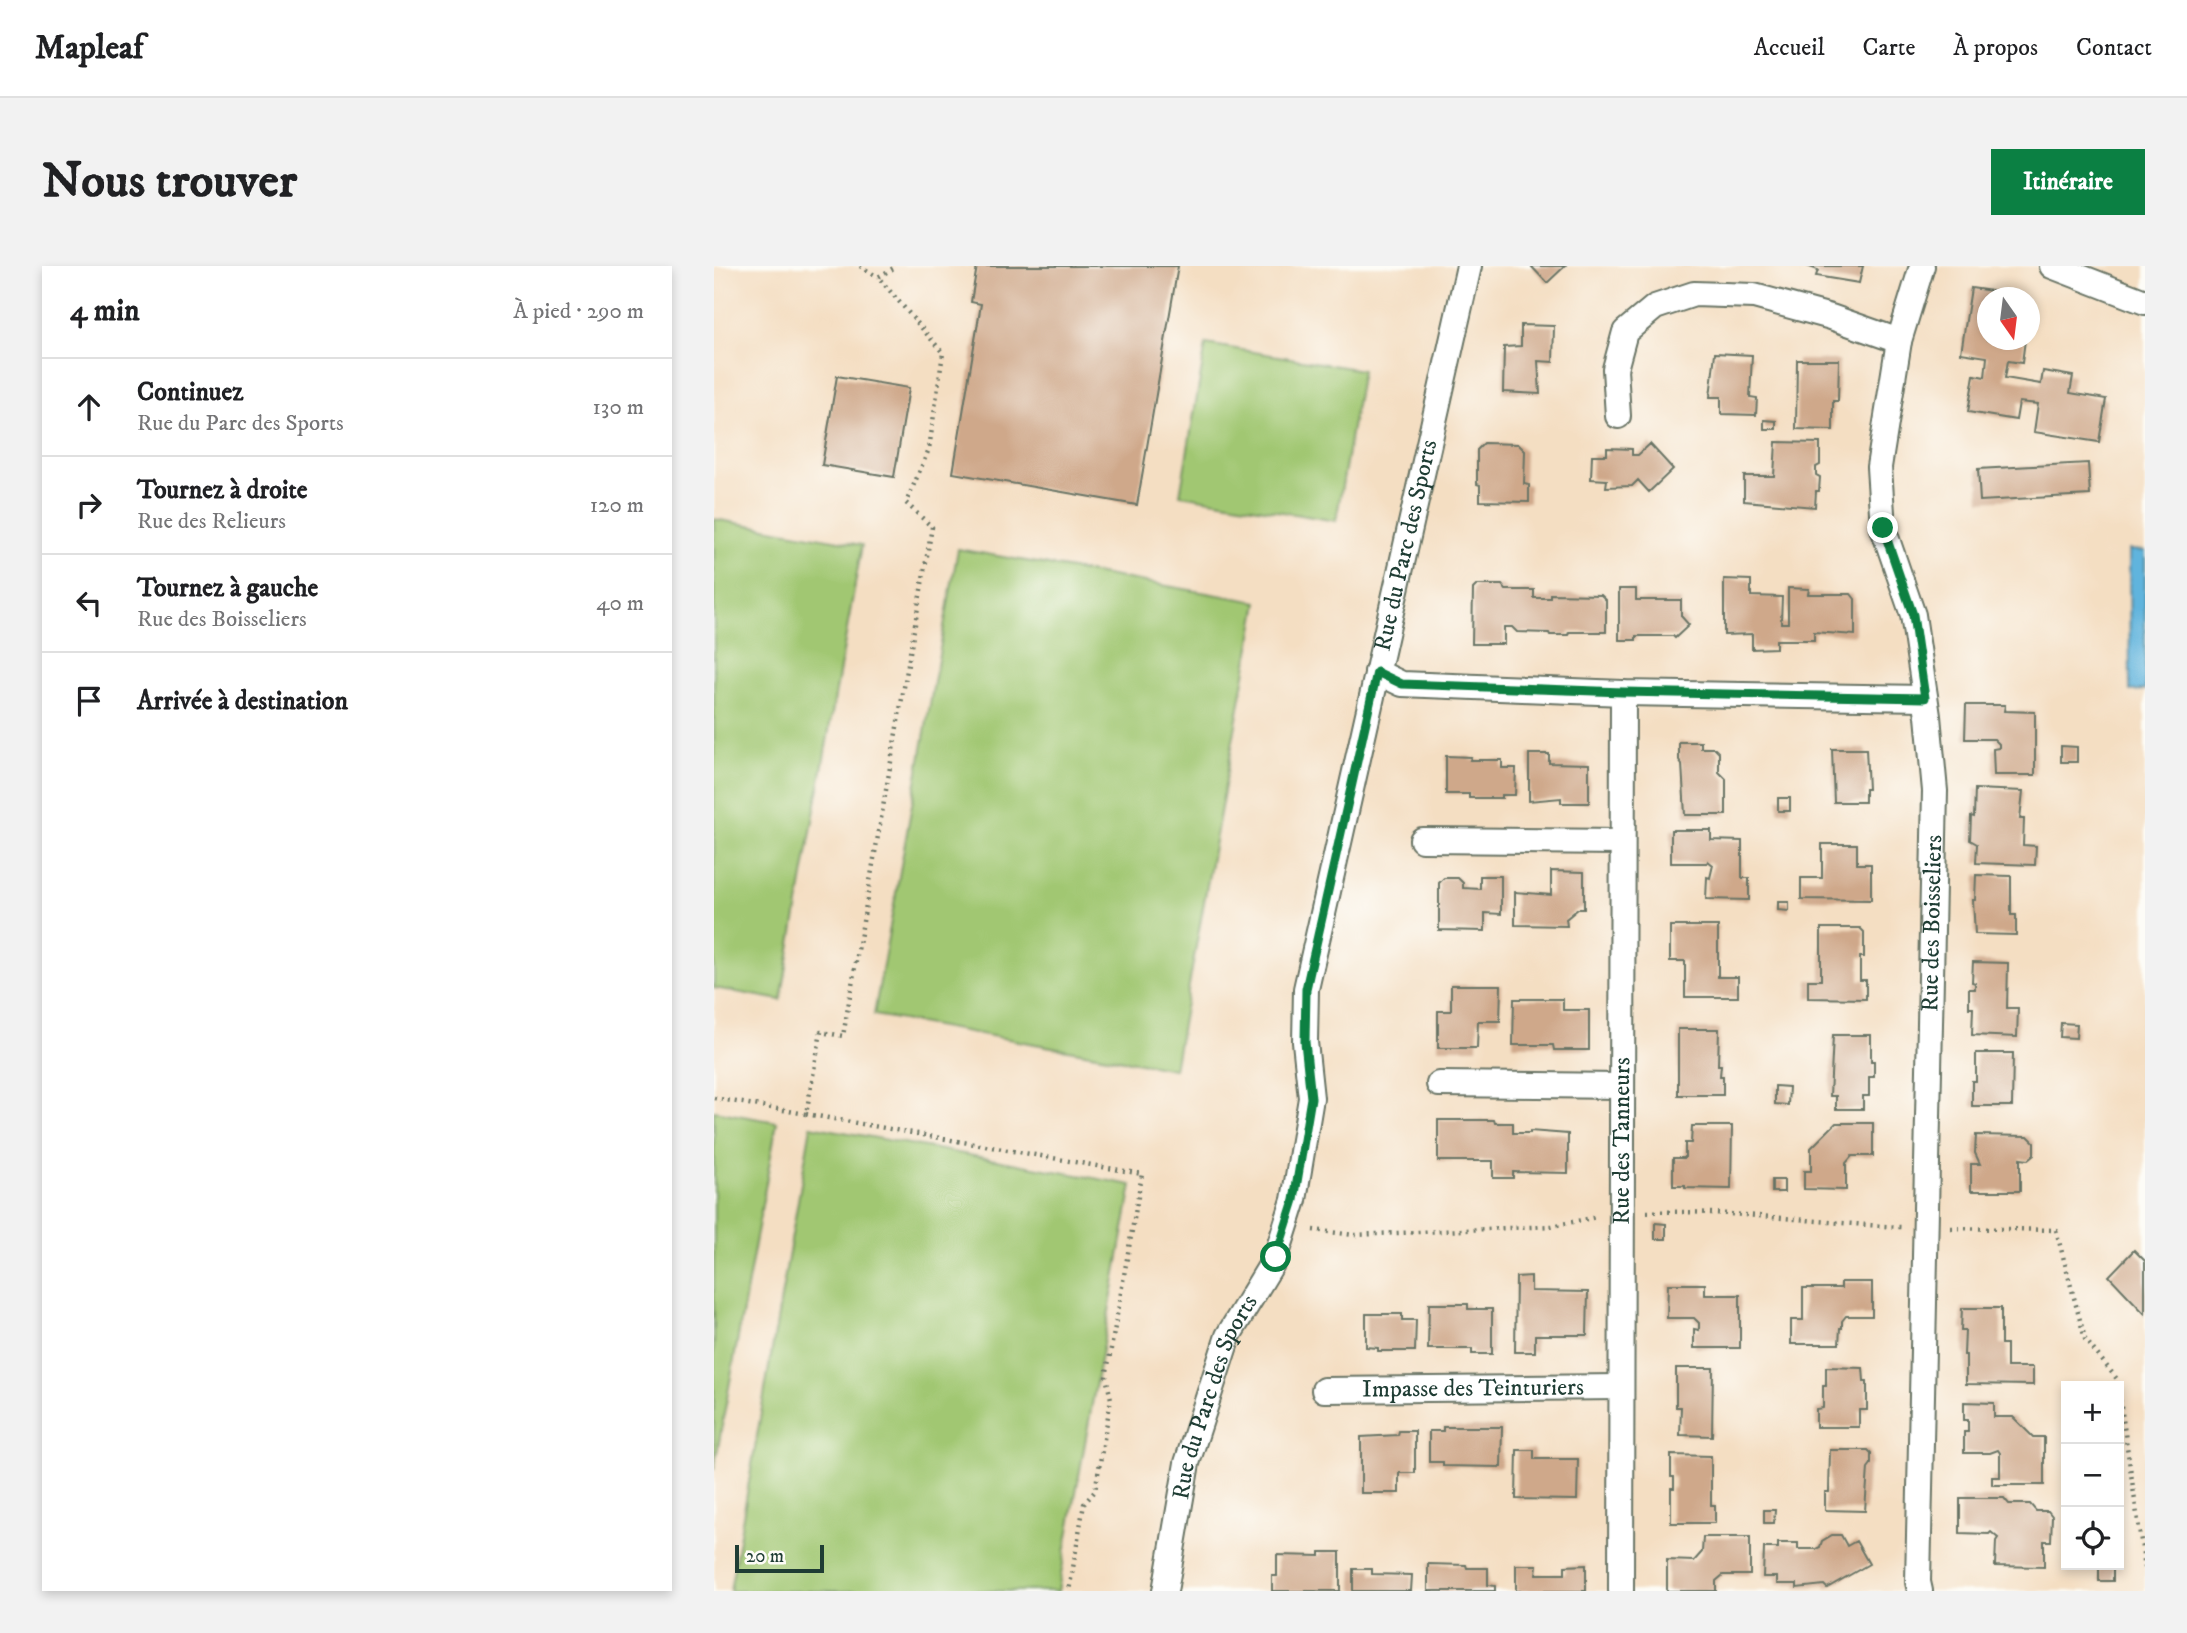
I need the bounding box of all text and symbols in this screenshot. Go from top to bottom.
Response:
text: Mapleaf [35,28,144,69]
text: Accueil [1754,33,1825,63]
text: Carte [1863,33,1915,63]
text: À propos [1953,33,2038,63]
text: Contact [2076,33,2152,63]
button: Itinéraire [1991,149,2145,215]
text: Nous trouver [42,151,297,213]
north arrow [1977,287,2040,350]
text: 4 min [70,293,140,330]
text: À pied · 290 m [513,297,644,326]
text: Continuez [137,376,243,409]
icon: ahead [70,388,108,426]
text: 130 m [592,393,644,422]
text: Rue du Parc des Sports [137,409,344,438]
street label: Rue du Parc des Sports [1368,437,1444,654]
text: Tournez à droite [137,474,308,507]
icon: right [70,486,108,524]
text: 120 m [590,491,644,520]
text: Rue des Relieurs [137,507,286,536]
route end [1867,512,1898,543]
text: Tournez à gauche [137,572,318,605]
icon: left [70,584,108,622]
text: 40 m [596,589,644,618]
text: Rue des Boisseliers [137,605,307,634]
icon: arrive [70,682,108,720]
text: Arrivée à destination [137,685,348,718]
street label: Rue des Boisseliers [1915,835,1949,1012]
street label: Rue des Tanneurs [1607,1057,1637,1225]
route start [1260,1241,1291,1272]
street label: Rue du Parc des Sports [1166,1289,1264,1502]
street label: Impasse des Teinturiers [1362,1372,1584,1405]
map controls [2061,1381,2124,1570]
button: + [2061,1381,2124,1444]
button: − [2061,1444,2124,1507]
button: locate [2061,1507,2124,1570]
scale bar [735,1542,824,1574]
text: 20 m [746,1545,784,1568]

